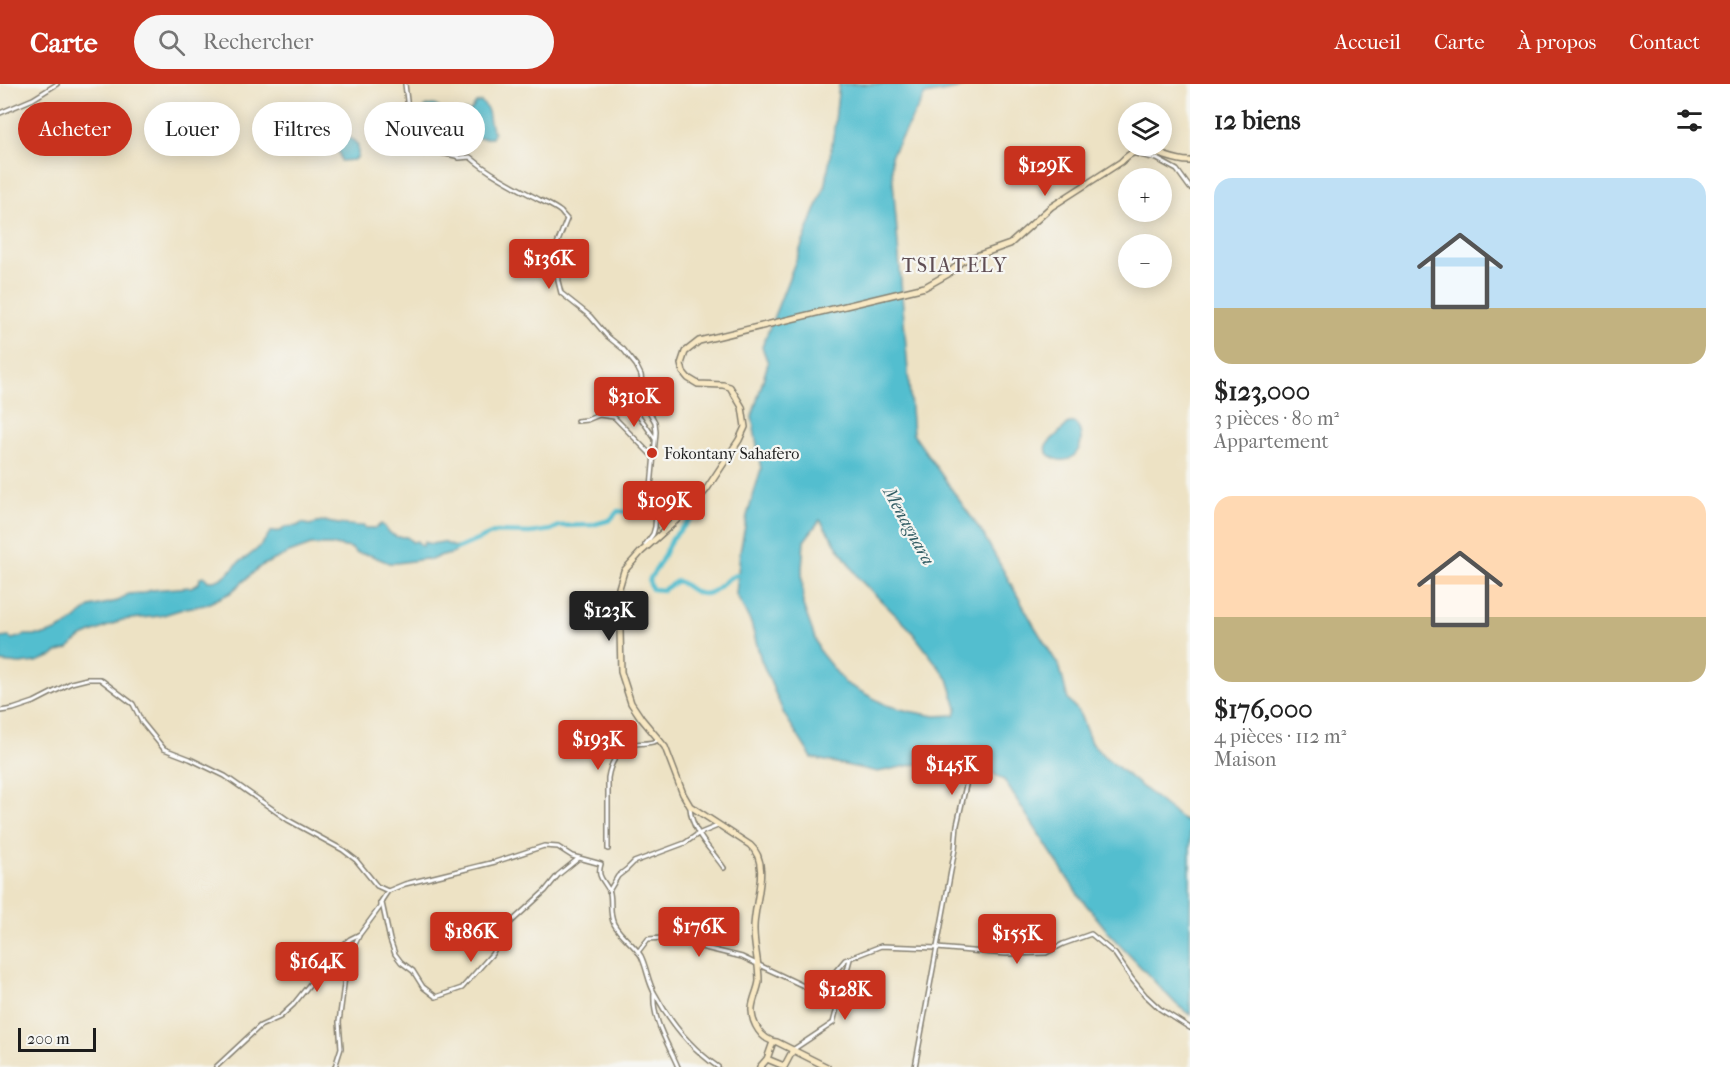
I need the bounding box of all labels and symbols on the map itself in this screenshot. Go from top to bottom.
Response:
pin: $129K [1003,146,1087,197]
pin: $136K [507,239,591,290]
district label: TSIATELY [902,254,1008,277]
pin: $310K [592,377,676,428]
place label: Fokontany Sahafero [664,444,799,463]
marker: Fokontany Sahafero [645,446,659,460]
pin: $109K [622,481,706,532]
water label: Menagnara [878,482,939,569]
pin: $123K [567,591,651,642]
pin: $193K [556,720,640,771]
pin: $145K [910,745,994,796]
pin: $176K [657,907,741,958]
pin: $186K [429,912,513,963]
pin: $155K [975,914,1059,965]
pin: $164K [275,942,359,993]
pin: $128K [803,970,887,1021]
scale bar [18,1025,96,1052]

